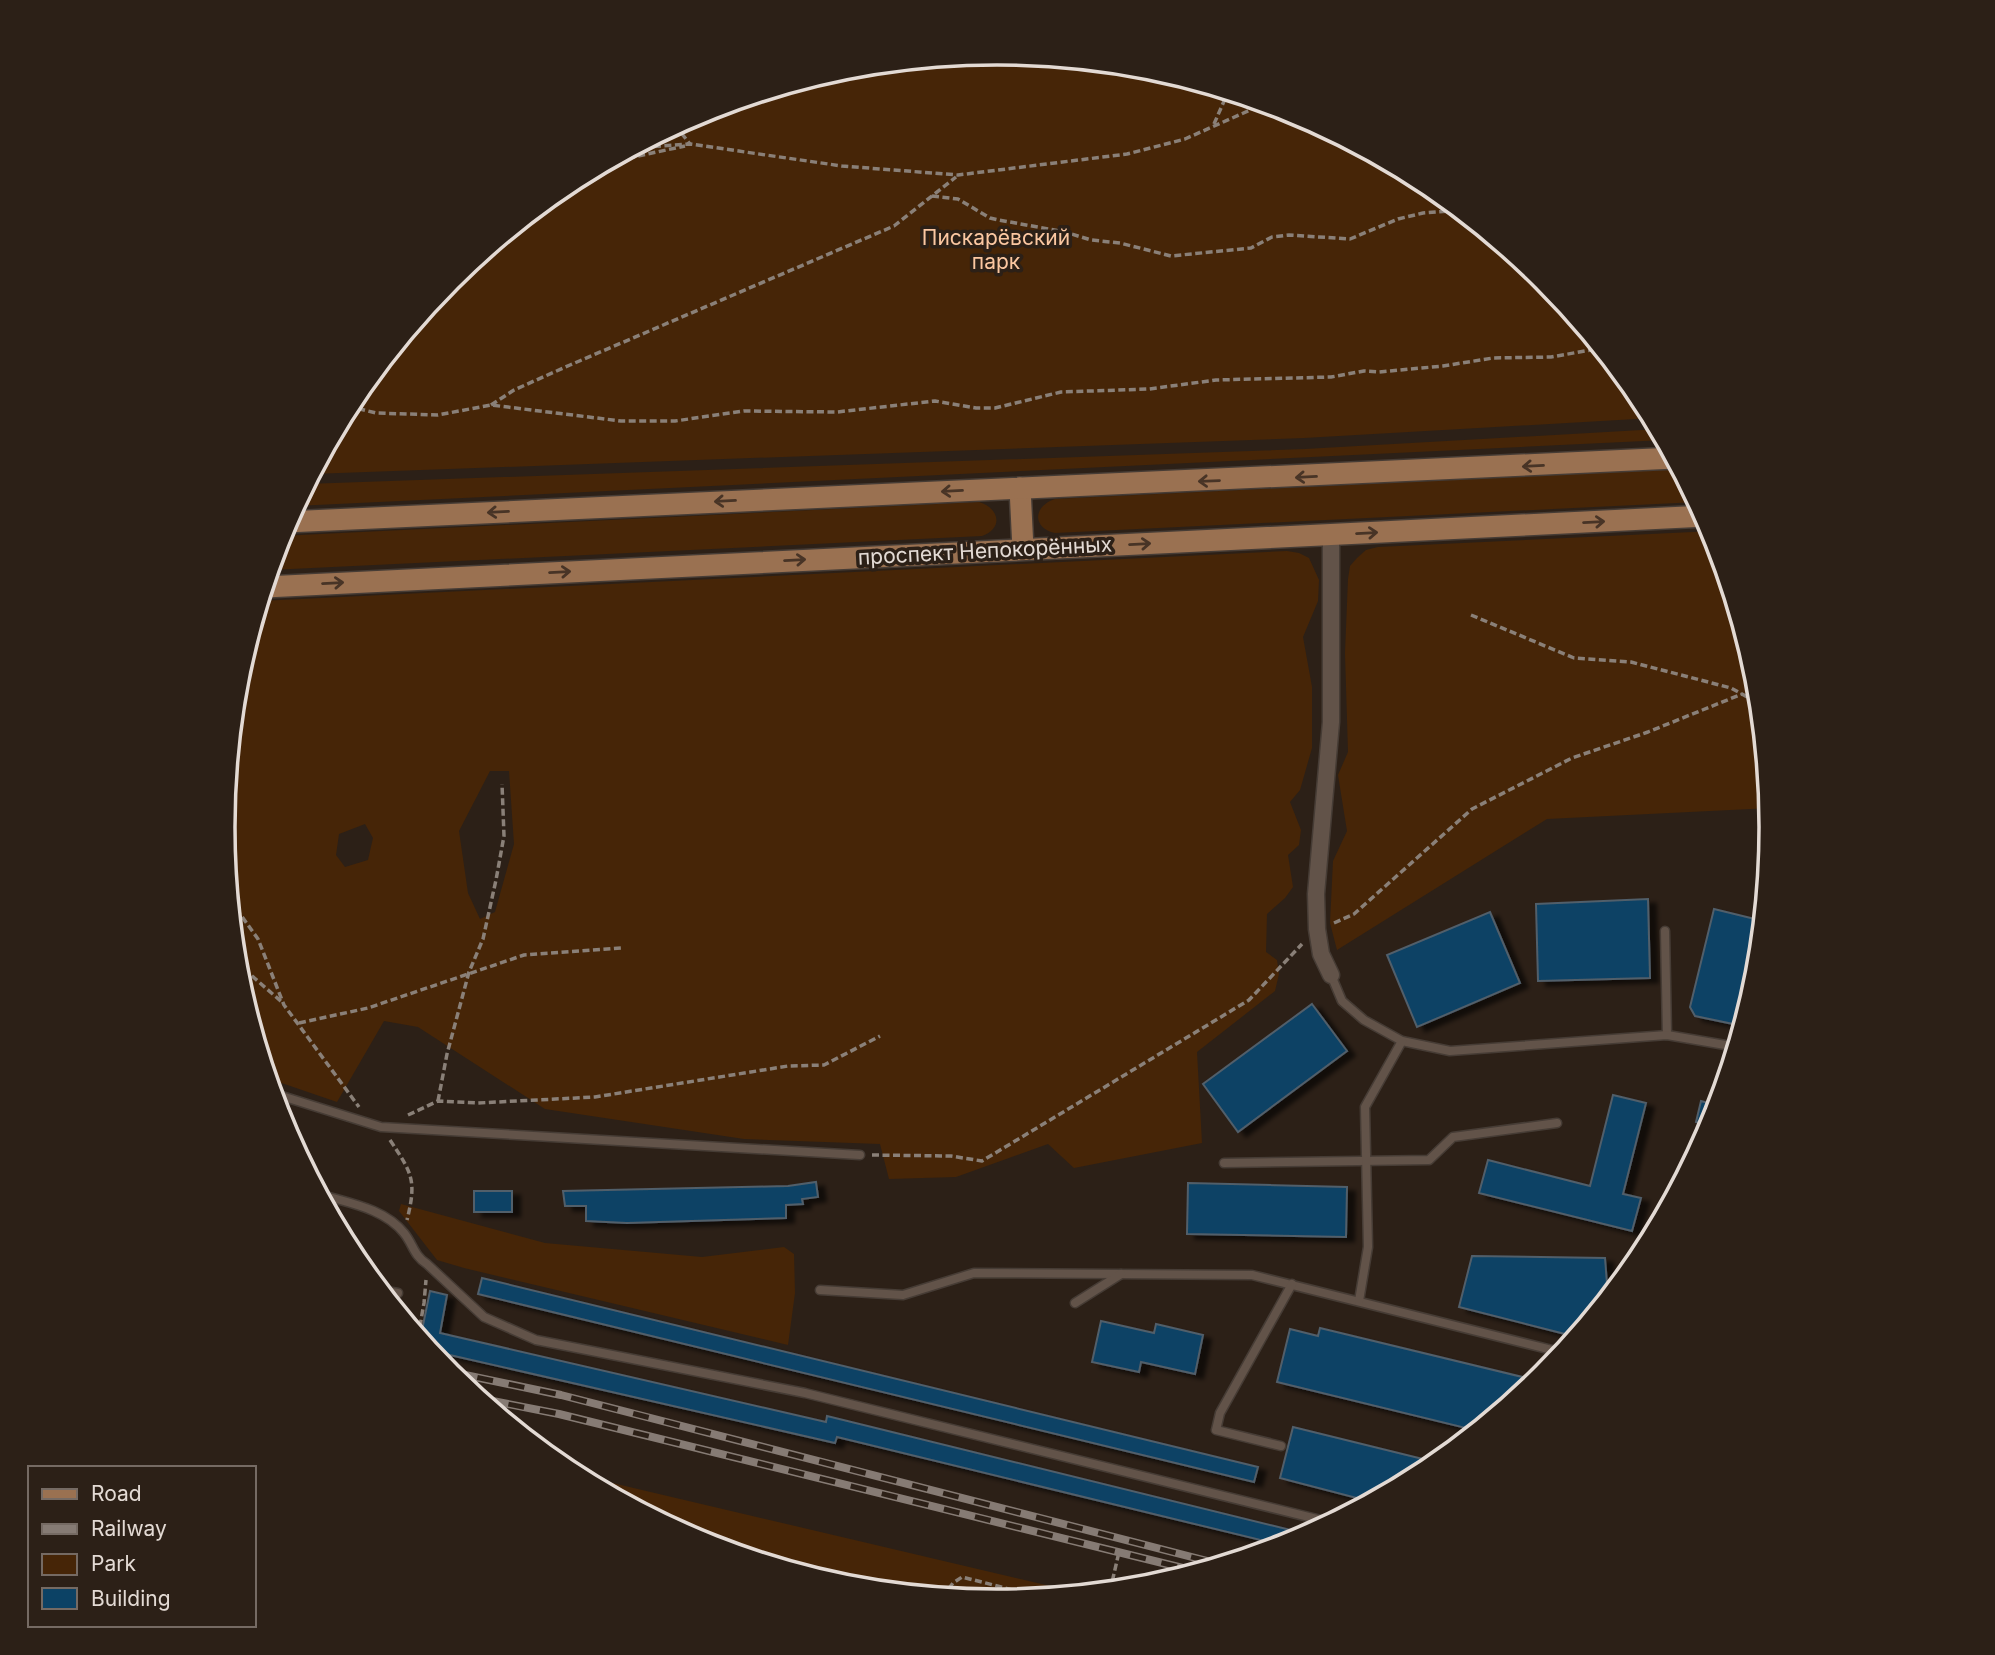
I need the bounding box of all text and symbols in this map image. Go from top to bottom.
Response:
park label: Пискарёвский парк [922,225,1070,274]
one-way arrow [1522,459,1545,472]
one-way arrow [1295,470,1318,483]
one-way arrow [1198,474,1221,487]
one-way arrow [941,484,964,497]
one-way arrow [714,495,737,508]
one-way arrow [486,505,509,518]
one-way arrow [1582,515,1605,528]
one-way arrow [1355,526,1378,539]
street label: проспект Непокорённых [857,531,1113,570]
one-way arrow [1128,537,1151,550]
one-way arrow [783,554,806,567]
one-way arrow [548,566,571,579]
one-way arrow [321,577,344,590]
legend [28,1466,256,1627]
text: Road [91,1481,142,1506]
text: Railway [91,1516,167,1541]
text: Park [91,1551,136,1576]
text: Building [91,1586,171,1611]

